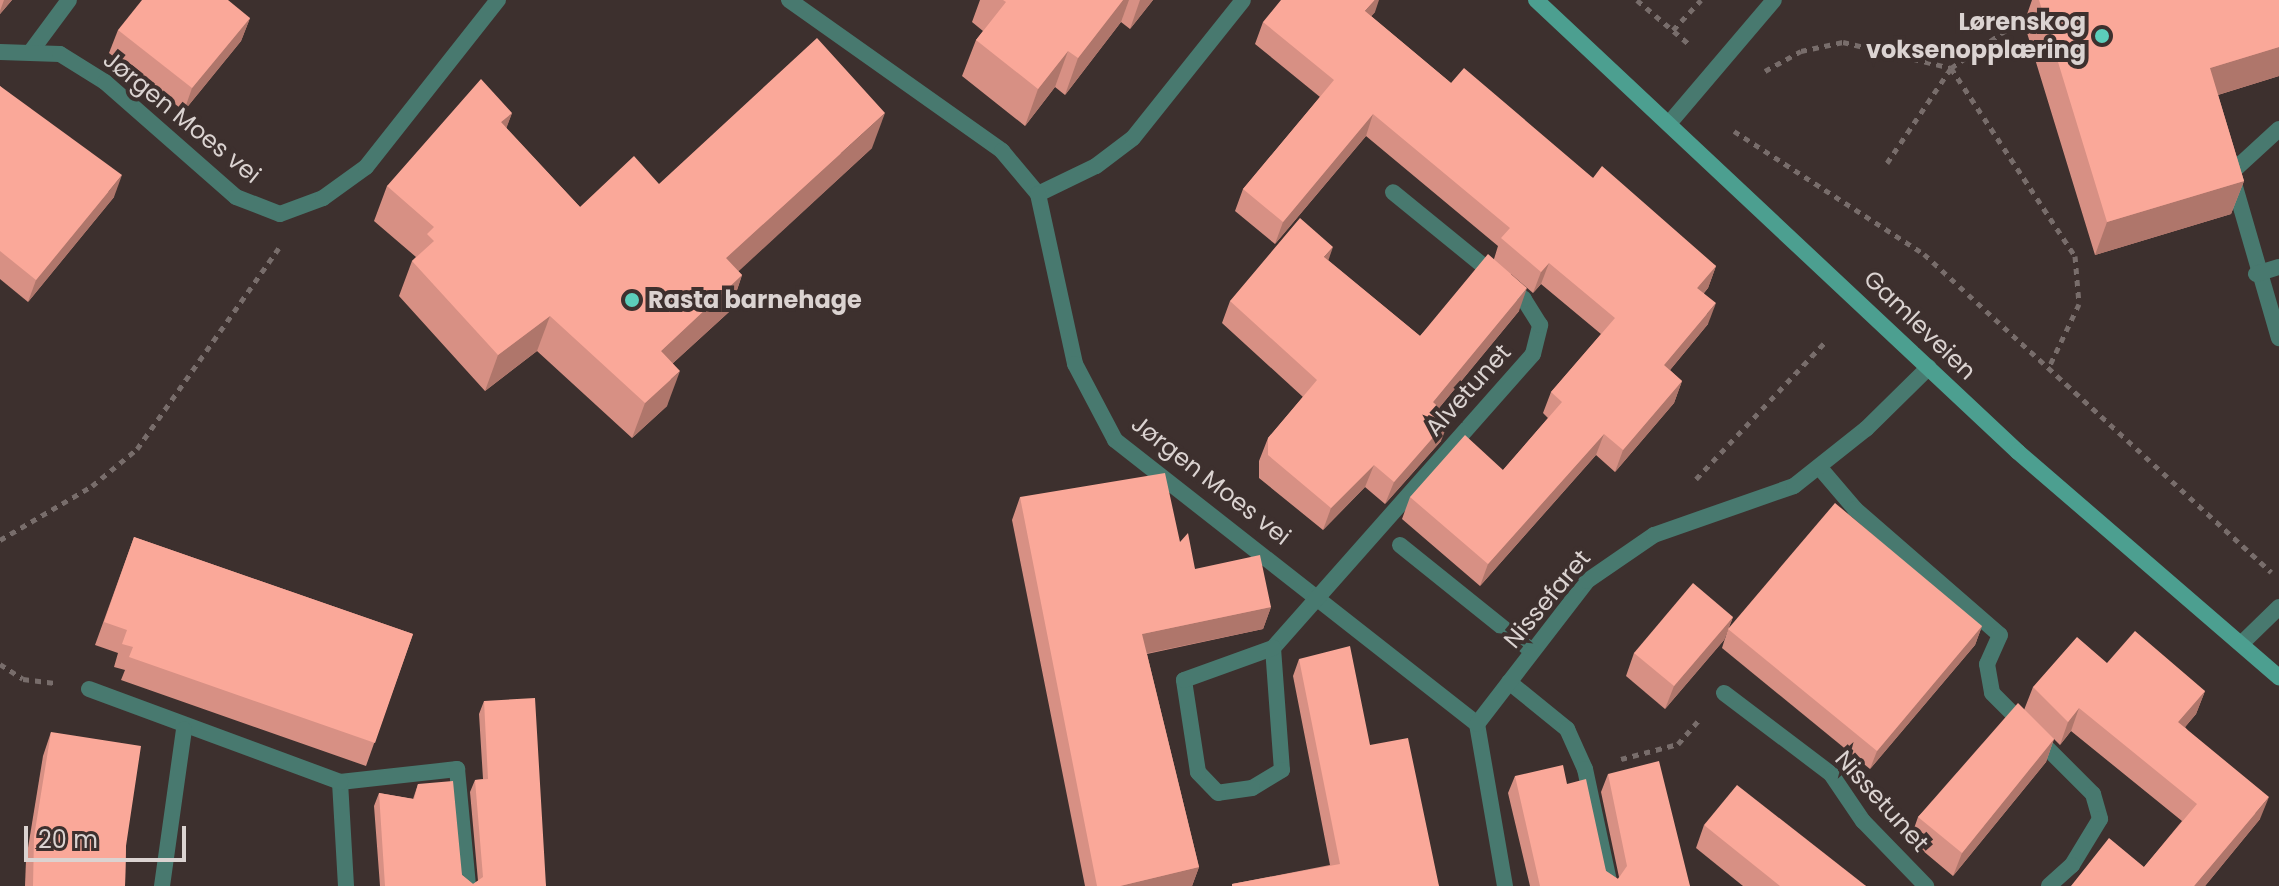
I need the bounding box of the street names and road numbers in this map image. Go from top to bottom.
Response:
street label: Jørgen Moes vei [98,45,266,189]
street label: Gamleveien [1858,264,1982,386]
street label: Alvetunet [1419,338,1517,442]
street label: Jørgen Moes vei [1126,409,1296,551]
street label: Nissefaret [1498,544,1596,654]
street label: Nissetunet [1829,745,1935,857]

